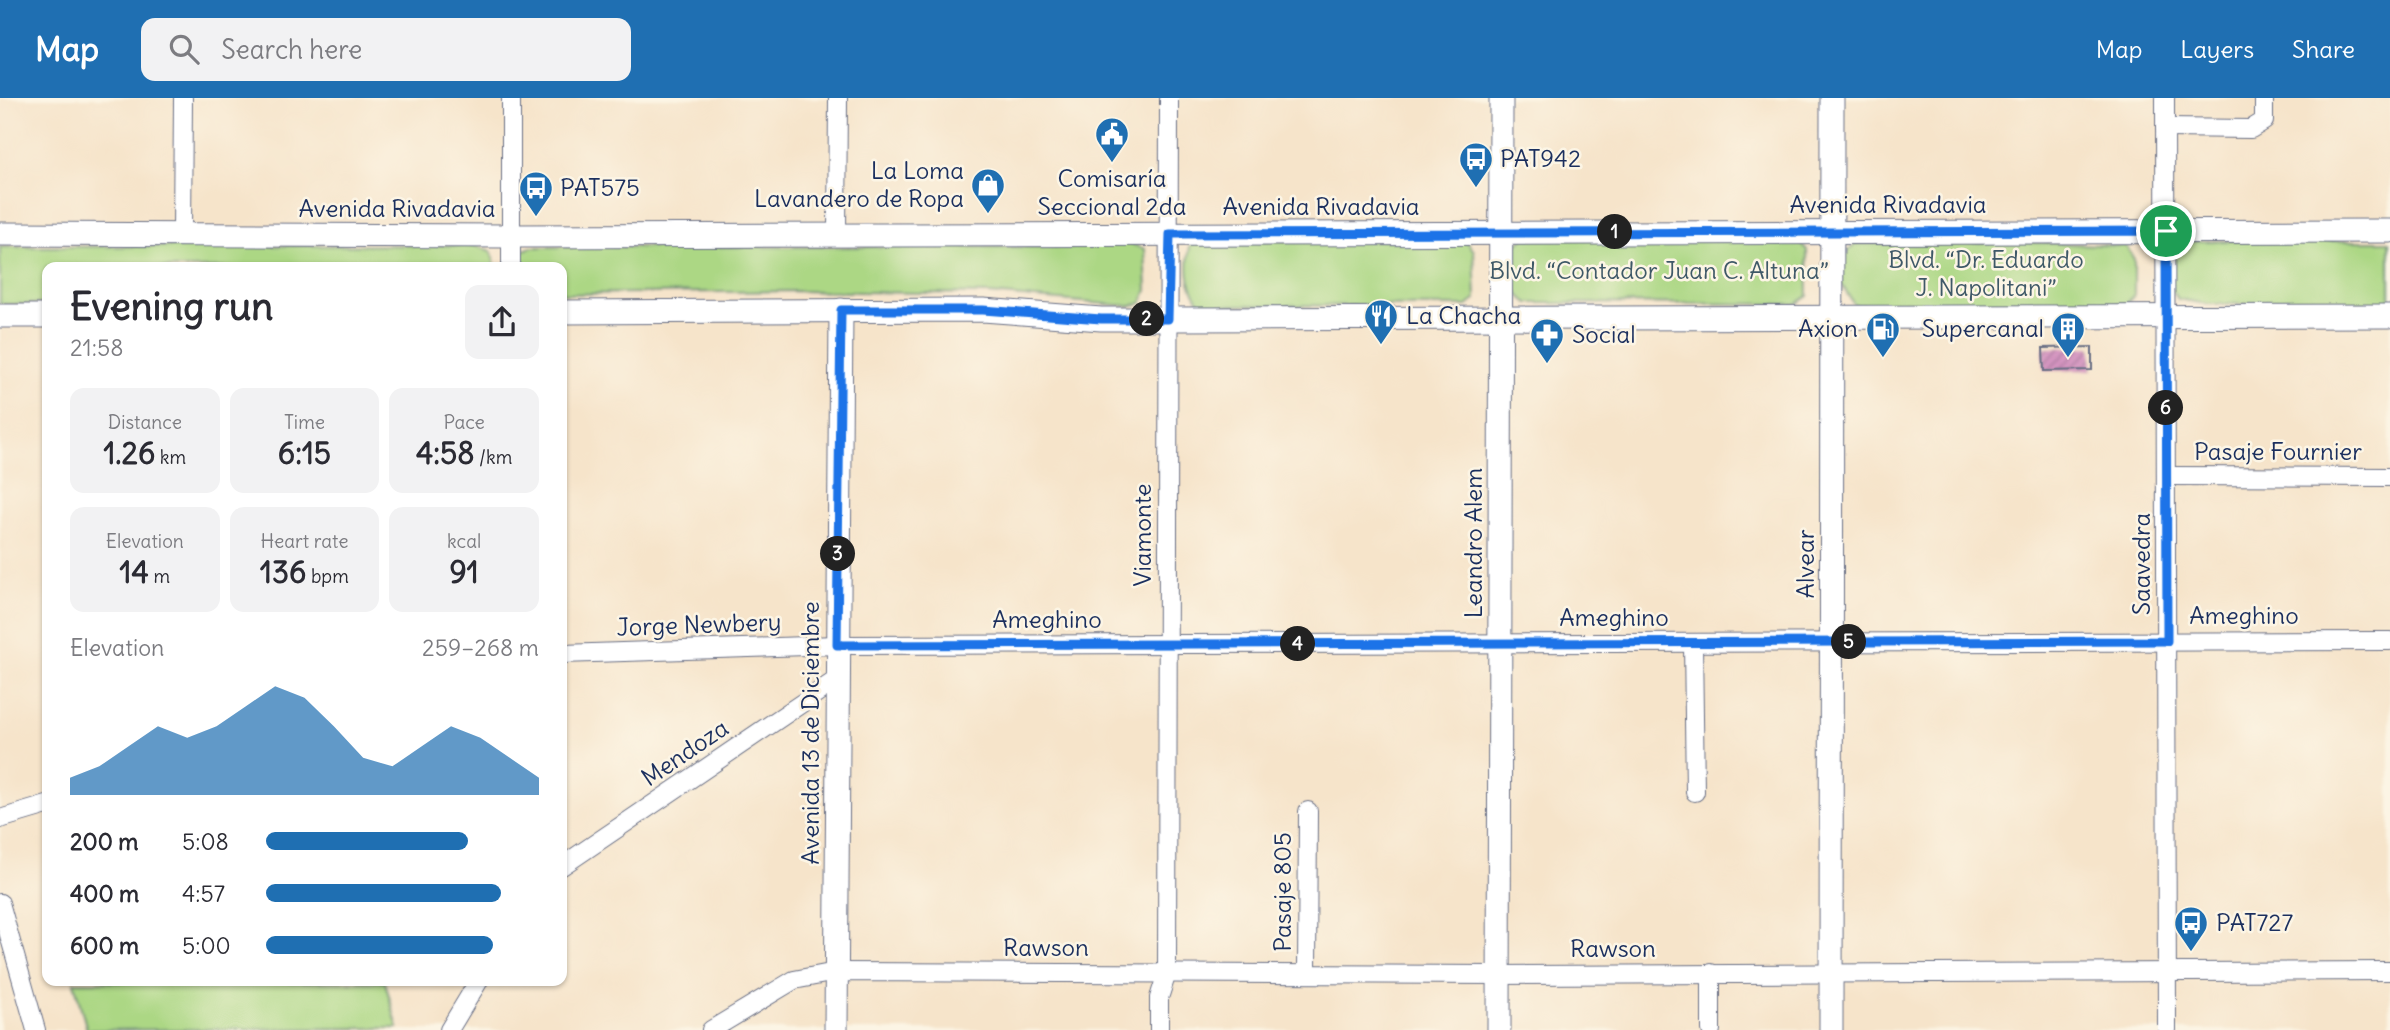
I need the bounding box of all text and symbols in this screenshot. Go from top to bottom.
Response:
search box [141,18,631,81]
text: Map [35,28,99,70]
icon: search [165,30,203,68]
text: Search here [221,33,362,66]
text: Map [2096,34,2142,64]
text: Layers [2180,34,2254,64]
text: Share [2292,34,2355,64]
public building icon: Comisaría Seccional 2da [1093,115,1131,164]
bus stop icon: PAT942 [1457,140,1495,189]
place label: PAT942 [1500,143,1581,173]
place label: La Loma Lavandero de Ropa [754,155,964,213]
place label: Comisaría Seccional 2da [1037,163,1187,221]
shop icon: La Loma Lavandero de Ropa [969,166,1007,215]
bus stop icon: PAT575 [517,169,555,218]
place label: PAT575 [560,172,640,202]
street label: Avenida Rivadavia [1790,189,1986,219]
street label: Avenida Rivadavia [1223,191,1419,221]
street label: Avenida Rivadavia [299,193,495,223]
pin [2136,201,2196,261]
icon: arrive [2147,212,2185,250]
pin: 1 [1598,214,1632,250]
text: 1 [1611,219,1618,243]
park label: Blvd. “Dr. Eduardo J. Napolitani” [1888,244,2084,302]
park label: Blvd. “Contador Juan C. Altuna” [1489,255,1829,285]
text: Evening run [70,283,273,330]
button: share [465,285,539,359]
restaurant icon: La Chacha [1362,297,1400,346]
place label: La Chacha [1406,300,1521,330]
pin: 2 [1130,302,1164,336]
text: 2 [1141,306,1152,330]
fuel station icon: Axion [1864,310,1902,359]
building icon: Supercanal [2049,310,2087,359]
place label: Axion [1798,313,1858,343]
place label: Supercanal [1922,313,2044,343]
pharmacy icon: Social [1528,316,1566,365]
place label: Social [1572,319,1636,349]
text: 21:58 [70,333,123,362]
pin: 6 [2148,390,2184,426]
text: 6 [2160,395,2171,419]
text: Distance [108,410,182,434]
text: Time [284,410,325,434]
text: Pace [444,410,485,434]
text: 1.26 [103,434,155,472]
text: 6:15 [278,434,331,472]
text: 4:58 [416,434,475,472]
street label: Pasaje Fournier [2194,436,2362,466]
text: km [155,445,186,469]
text: /km [475,445,512,469]
street label: Leandro Alem [1458,468,1488,618]
street label: Viamonte [1127,483,1157,587]
street label: Saavedra [2126,513,2156,615]
text: Elevation [106,529,184,553]
text: Heart rate [260,529,349,553]
text: kcal [447,529,481,553]
street label: Alvear [1790,529,1820,598]
pin: 3 [820,536,856,572]
text: 3 [832,541,843,565]
text: 14 [120,553,149,591]
text: 136 [260,553,306,591]
text: 91 [450,553,479,591]
text: m [149,564,170,588]
text: bpm [306,564,349,588]
street label: Ameghino [2189,600,2299,630]
street label: Avenida 13 de Diciembre [795,601,825,865]
street label: Ameghino [1559,602,1669,632]
street label: Ameghino [992,604,1102,634]
street label: Jorge Newbery [616,606,782,642]
pin: 5 [1832,624,1867,660]
pin: 4 [1280,626,1316,662]
text: 5 [1843,629,1854,653]
text: 4 [1292,631,1303,655]
text: Elevation [70,633,164,662]
text: 259–268 m [422,633,539,662]
street label: Mendoza [635,712,734,792]
text: 200 m [70,827,139,856]
text: 5:08 [182,827,229,856]
street label: Pasaje 805 [1267,832,1297,952]
text: 400 m [70,879,139,908]
text: 4:57 [182,879,225,908]
bus stop icon: PAT727 [2172,904,2210,953]
place label: PAT727 [2216,907,2293,937]
text: 600 m [70,931,139,960]
text: 5:00 [182,931,231,960]
street label: Rawson [1003,932,1089,962]
street label: Rawson [1570,933,1656,963]

